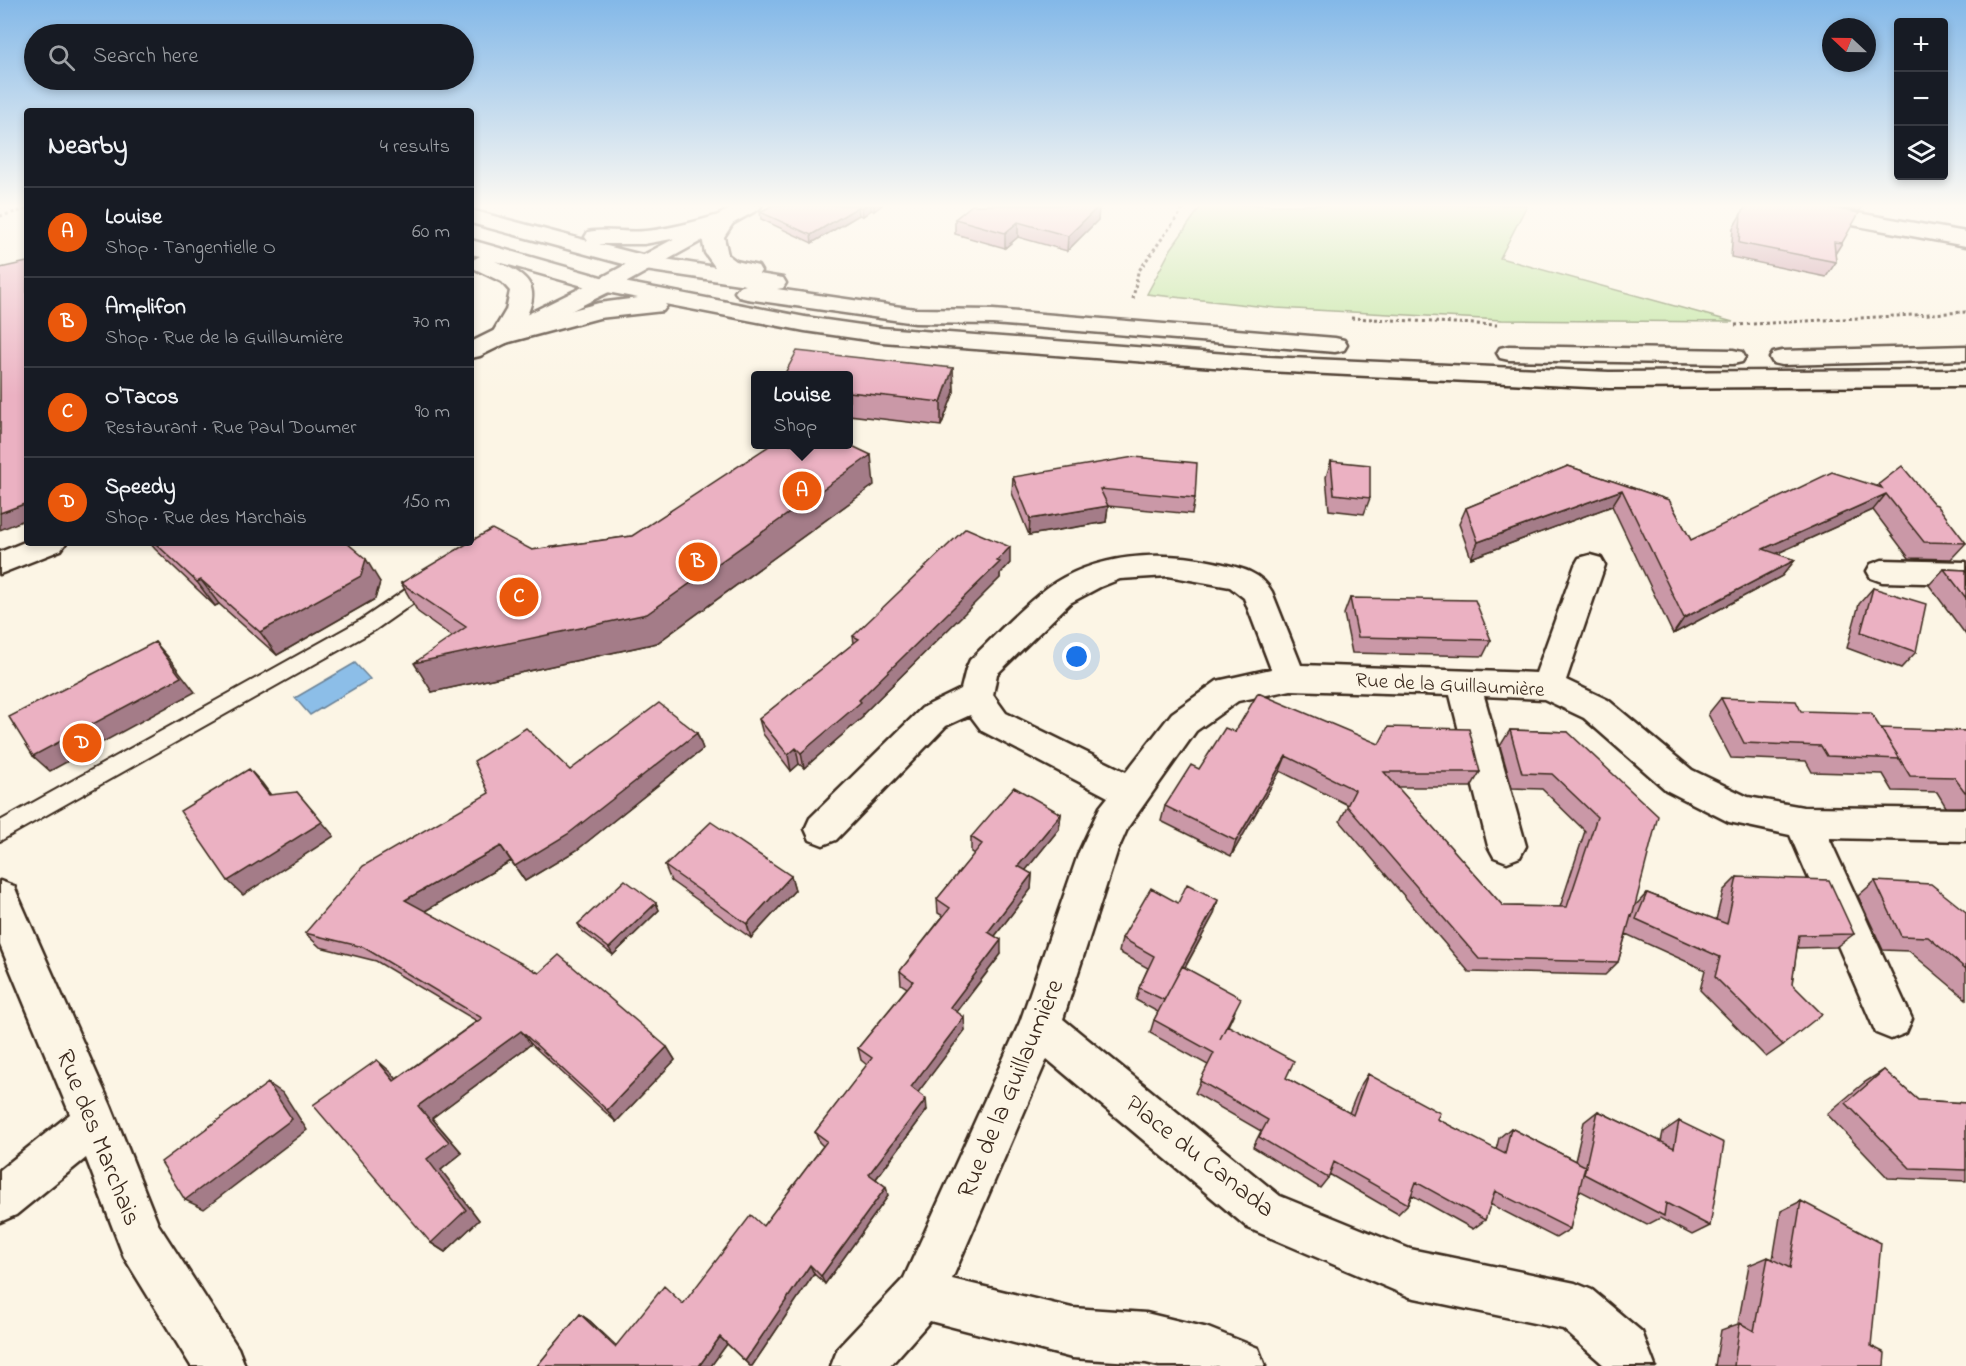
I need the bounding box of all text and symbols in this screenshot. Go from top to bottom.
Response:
north arrow [1822,18,1876,72]
map controls [1894,18,1948,180]
button: + [1894,18,1948,72]
search box [24,24,474,90]
icon: search [45,41,78,74]
text: Search here [93,41,198,73]
button: − [1894,72,1948,126]
button: layers [1894,126,1948,180]
text: Nearby [48,128,127,166]
text: 4 results [380,133,450,162]
text: Louise [105,202,162,234]
text: A [61,218,74,247]
text: 60 m [412,218,450,247]
text: Shop · Tangentielle O [105,234,276,263]
text: Amplifon [105,292,186,324]
text: B [61,308,74,337]
text: 70 m [413,308,450,337]
text: Shop · Rue de la Guillaumière [105,324,343,353]
popup [751,371,853,449]
text: Louise [773,380,831,412]
text: O'Tacos [105,382,179,414]
text: C [62,398,73,427]
text: 90 m [415,398,450,427]
text: Shop [773,412,817,441]
text: Restaurant · Rue Paul Doumer [105,414,356,443]
pin: A [782,468,822,514]
text: Speedy [105,472,175,504]
text: D [60,488,75,517]
text: 150 m [403,488,450,517]
text: Shop · Rue des Marchais [105,504,307,533]
pin: B [678,540,718,584]
pin: C [500,574,538,620]
your location [1062,642,1091,671]
street label: Rue de la Guillaumière [1355,666,1546,706]
pin: D [62,720,101,766]
street label: Rue de la Guillaumière [948,973,1075,1205]
street label: Rue des Marchais [45,1044,150,1232]
street label: Place du Canada [1116,1087,1282,1228]

